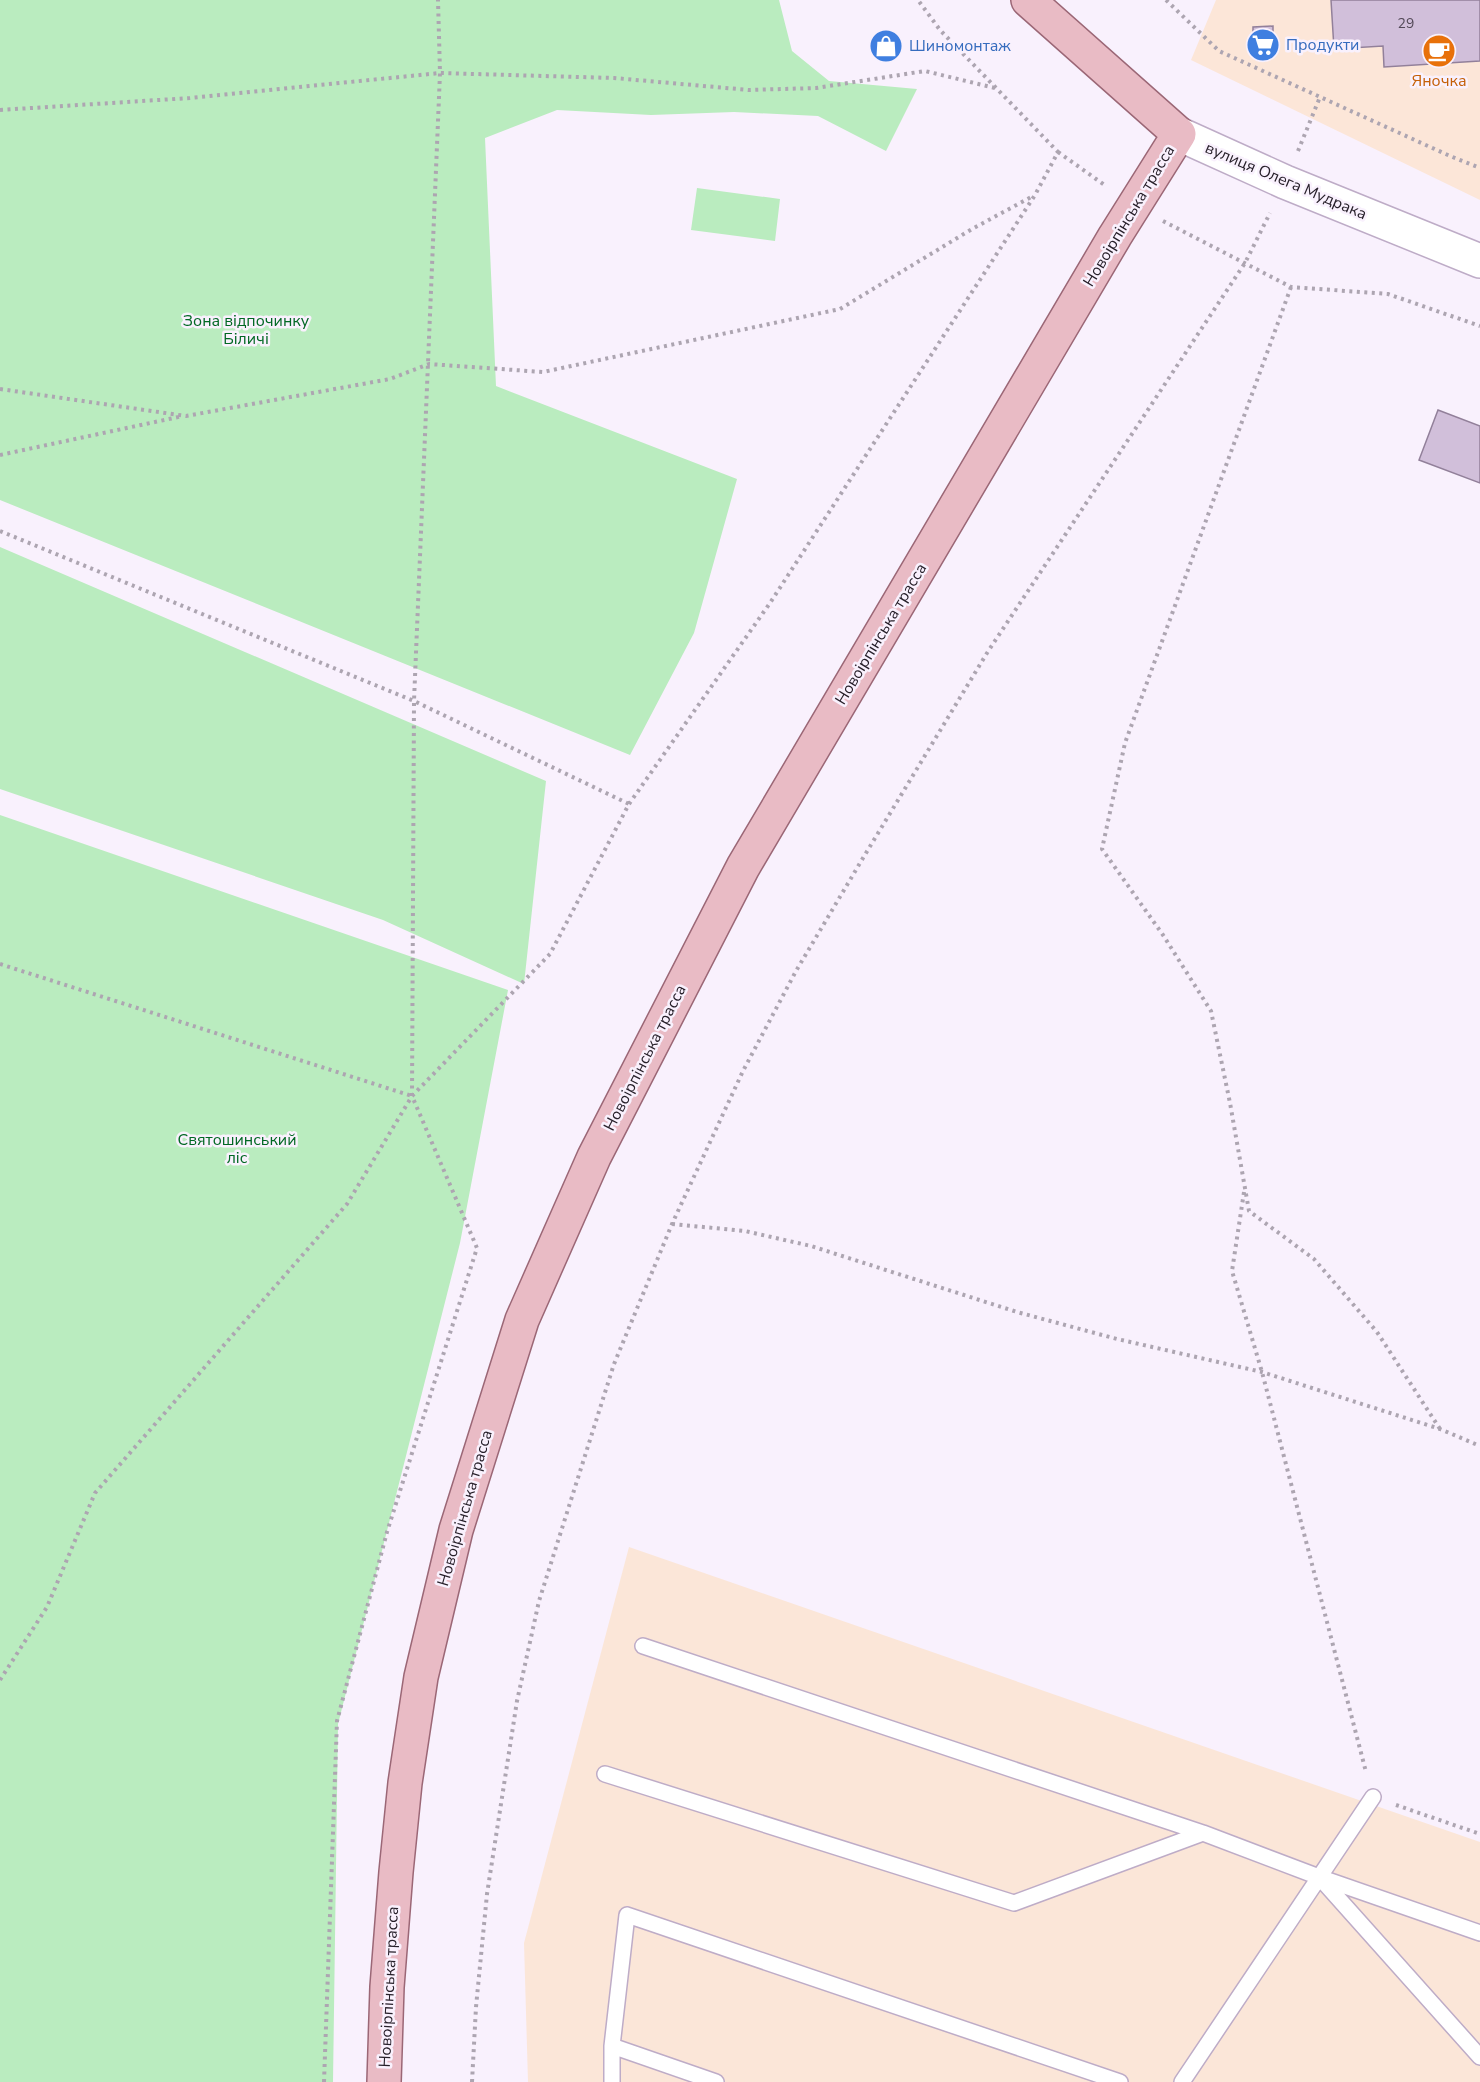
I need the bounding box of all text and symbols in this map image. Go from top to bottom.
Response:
house number: 29 [1398,14,1414,33]
supermarket icon: Продукти [1245,27,1281,63]
shop icon: Шиномонтаж [868,28,904,64]
cafe icon: Яночка [1421,33,1457,69]
place label: Продукти [1286,34,1359,56]
place label: Шиномонтаж [909,35,1011,57]
place label: Яночка [1411,70,1467,92]
street label: вулиця Олега Мудрака [1202,137,1370,225]
street label: Новоірпінська трасса [1078,141,1180,291]
park label: Зона відпочинку Біличі [183,310,310,350]
street label: Новоірпінська трасса [830,559,932,709]
street label: Новоірпінська трасса [599,981,691,1135]
park label: Святошинський ліс [177,1129,297,1169]
street label: Новоірпінська трасса [432,1427,498,1589]
street label: Новоірпінська трасса [374,1906,404,2068]

